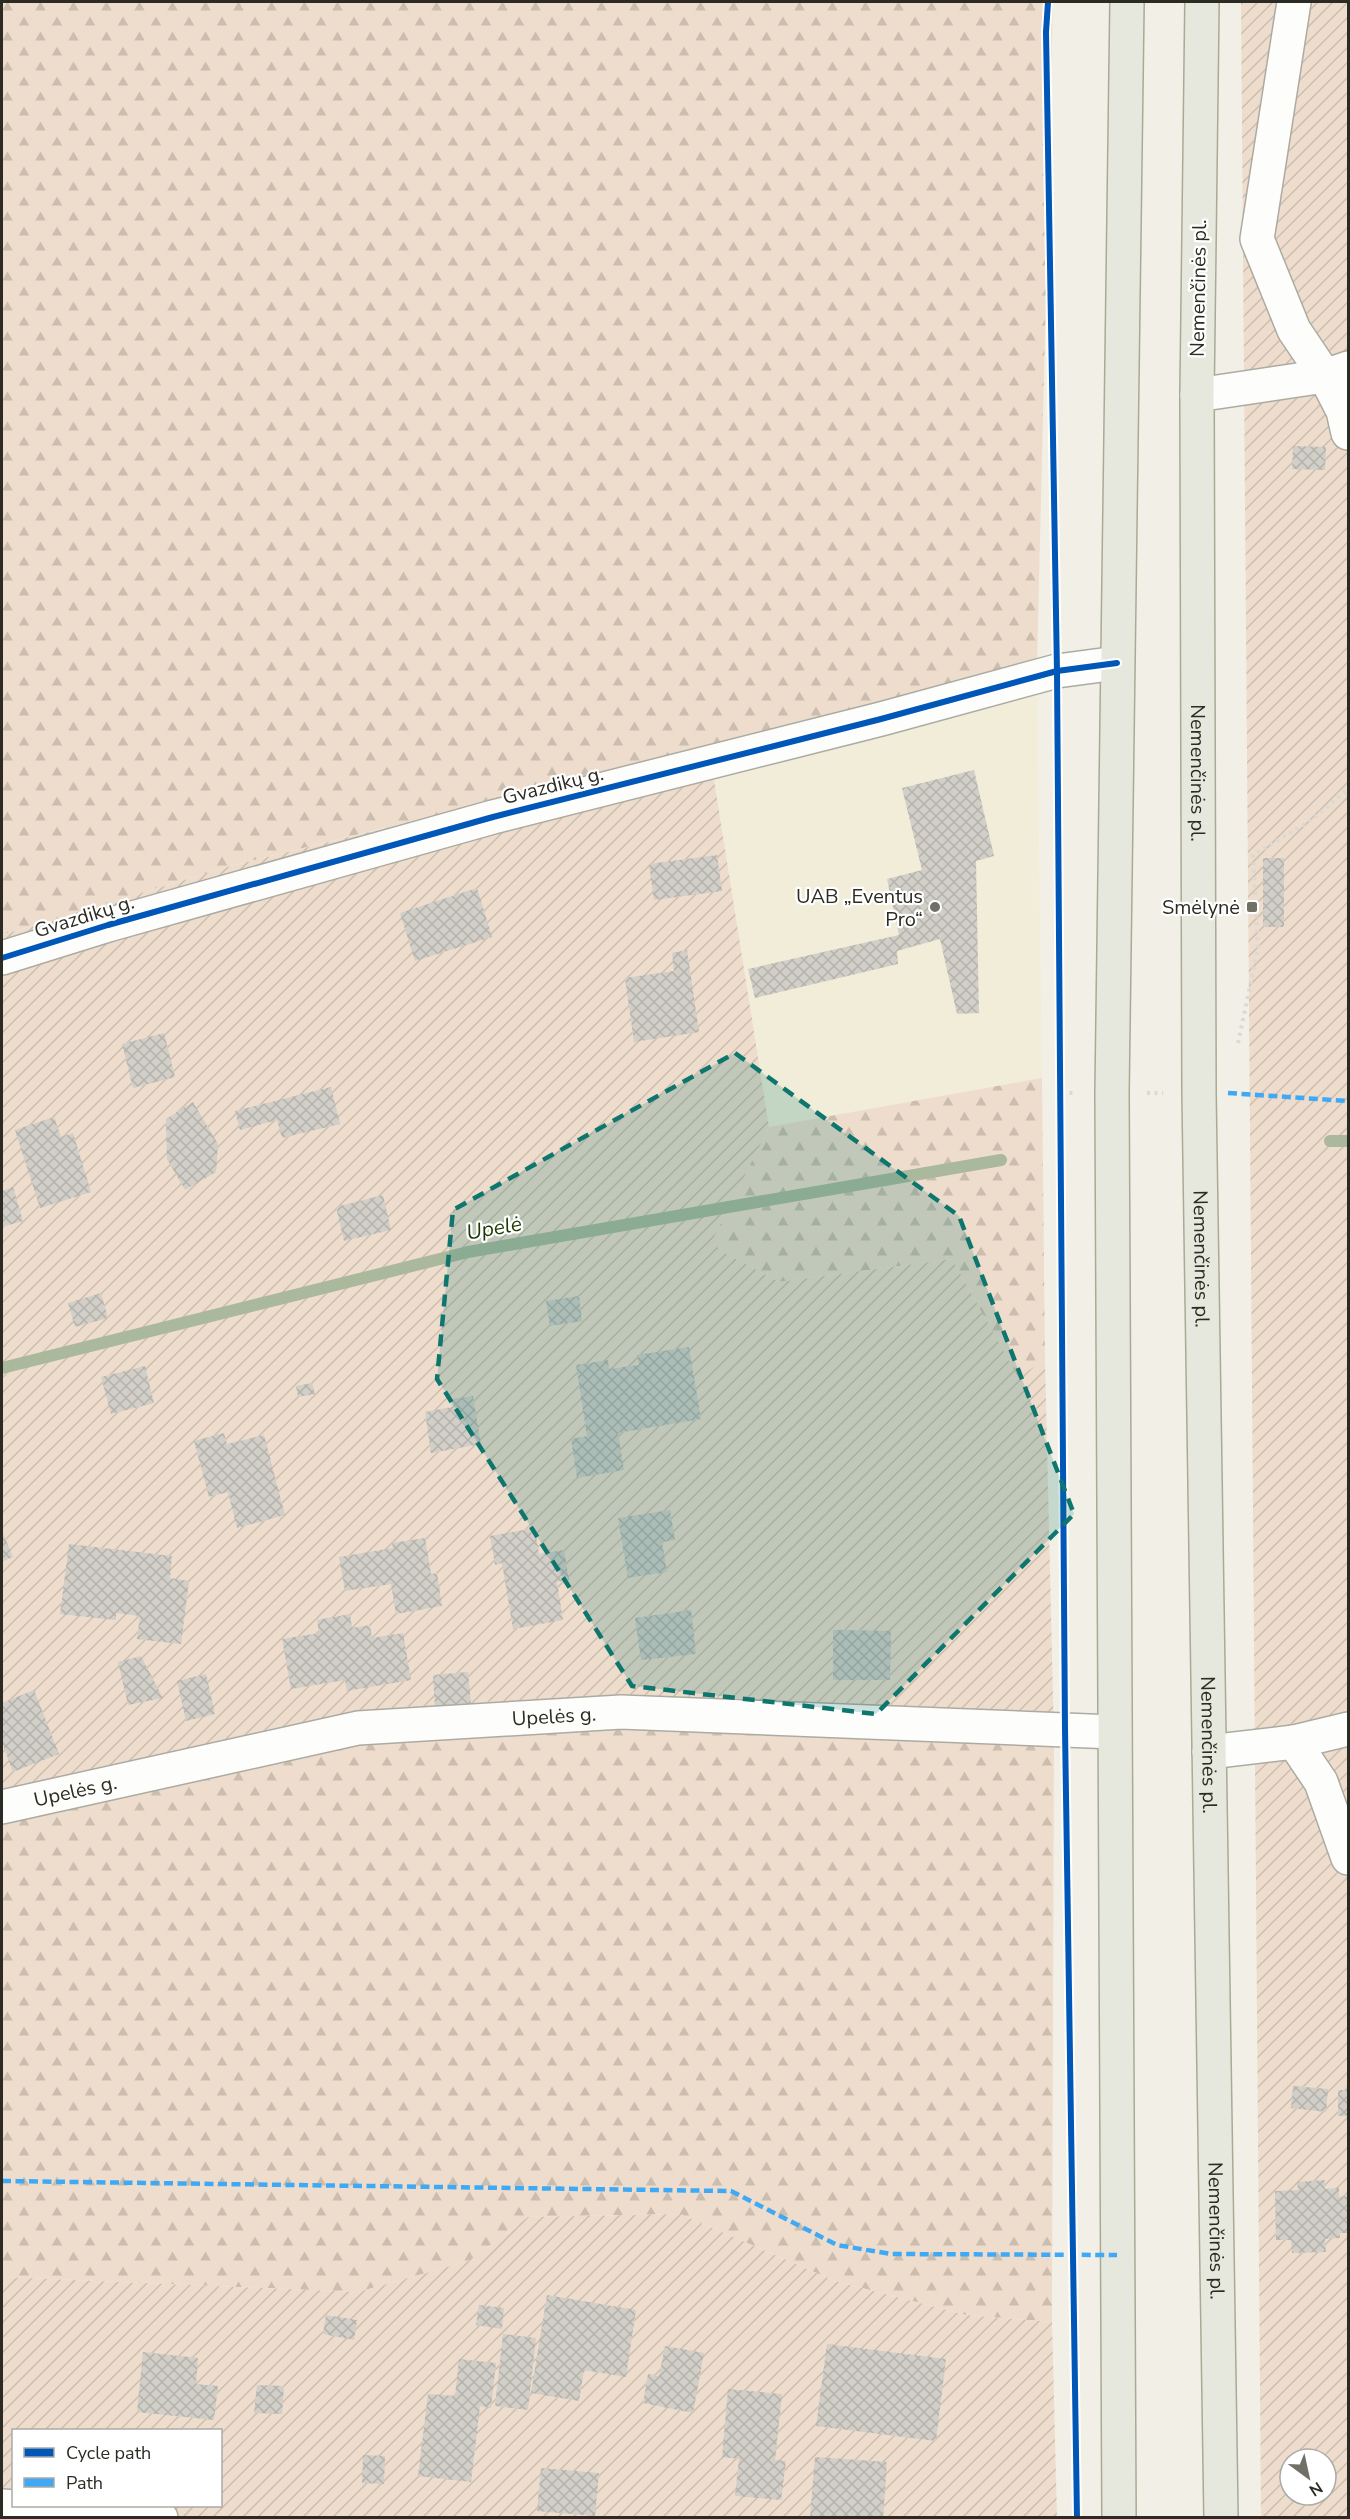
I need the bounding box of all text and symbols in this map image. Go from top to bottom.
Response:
street label: Nemenčinės pl. [1184,219,1213,357]
street label: Nemenčinės pl. [1184,704,1211,842]
street label: Gvazdikų g. [500,760,606,811]
place label: UAB „Eventus Pro“ [796,883,923,933]
street label: Gvazdikų g. [31,888,137,944]
place label: Smėlynė [1162,894,1240,921]
marker: UAB „Eventus Pro“ [928,900,942,914]
marker: Smėlynė [1245,900,1259,914]
street label: Nemenčinės pl. [1187,1190,1216,1328]
water label: Upelė [464,1209,524,1247]
street label: Nemenčinės pl. [1194,1676,1223,1814]
street label: Upelės g. [511,1701,597,1733]
street label: Upelės g. [31,1769,119,1814]
street label: Nemenčinės pl. [1202,2162,1231,2300]
legend [12,2429,222,2507]
text: Cycle path [66,2441,151,2465]
north arrow [1278,2447,1338,2507]
text: Path [66,2471,103,2495]
text: N [1305,2476,1327,2501]

